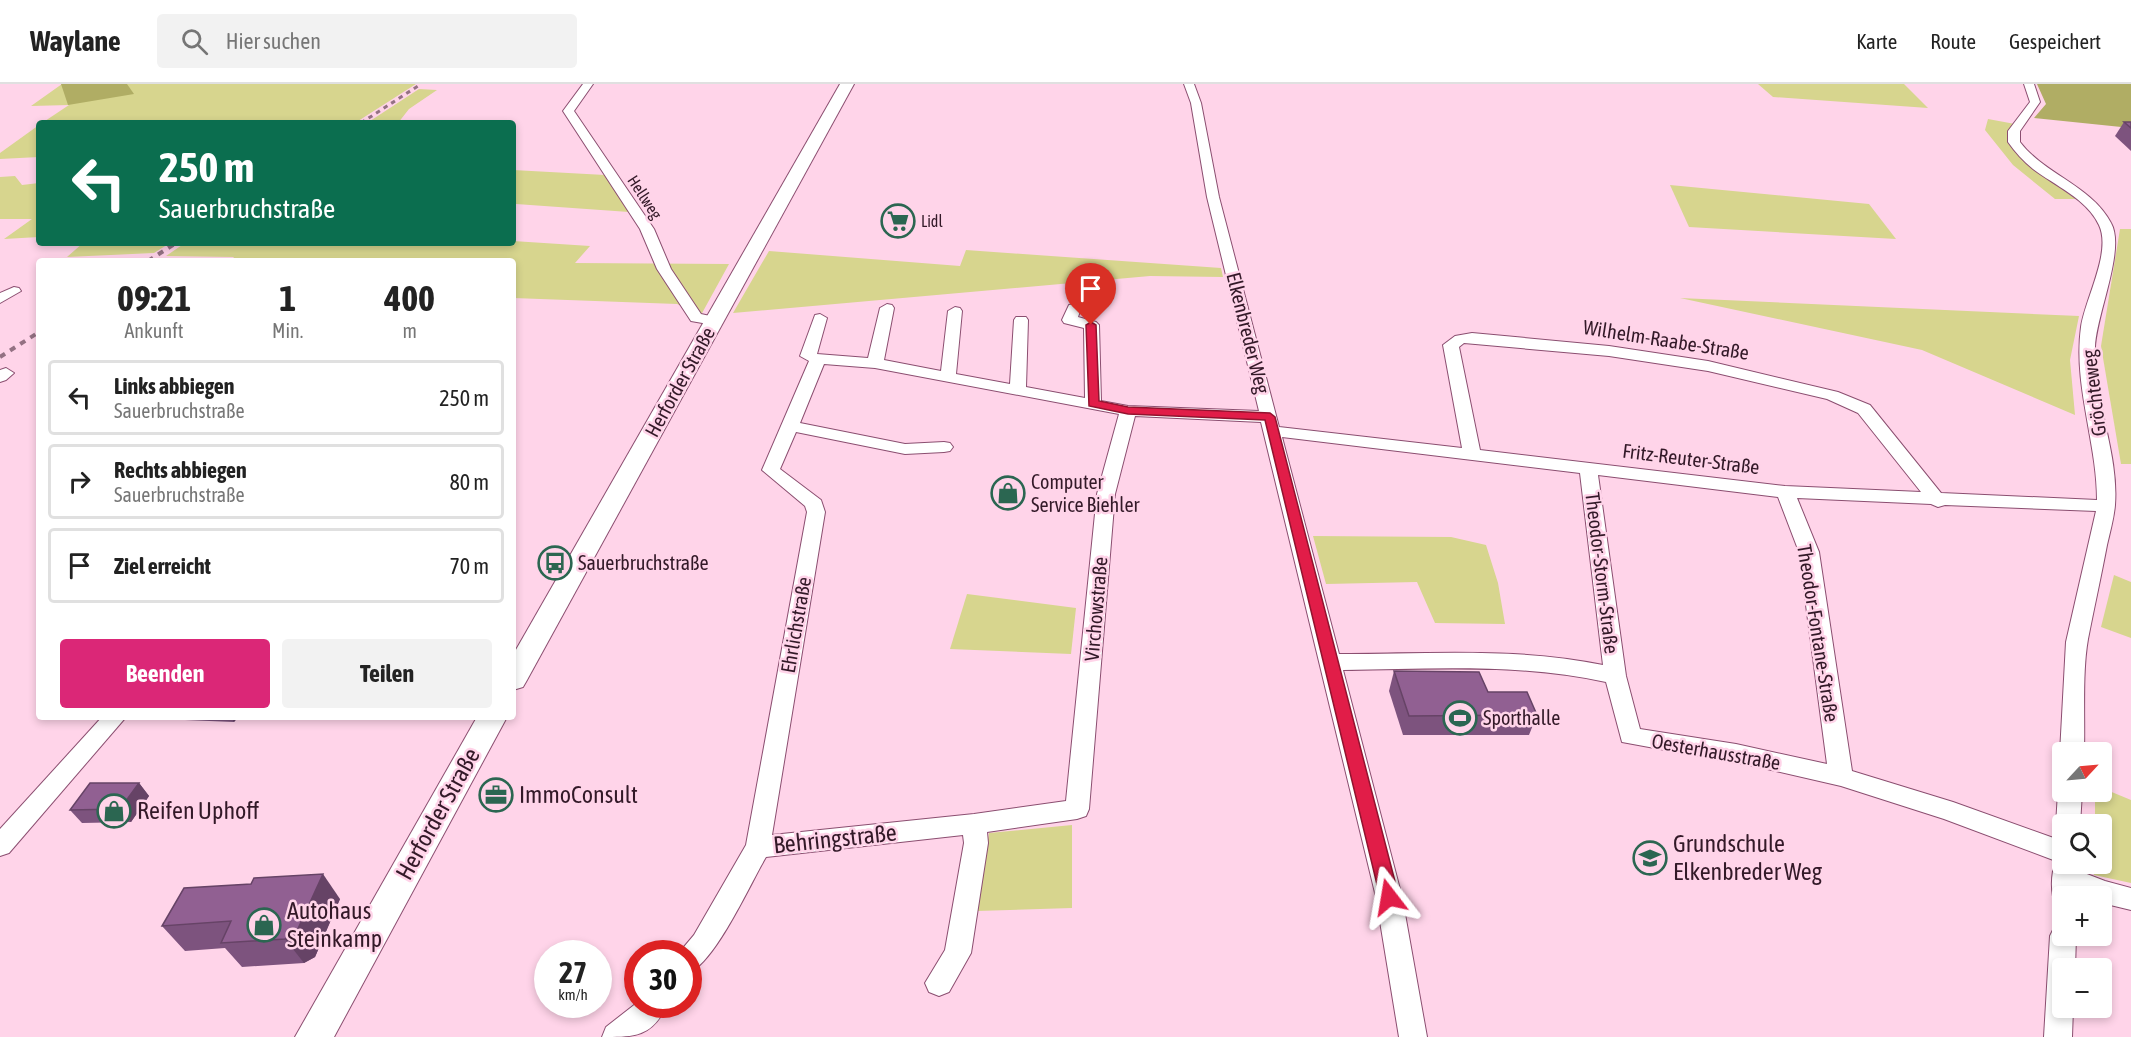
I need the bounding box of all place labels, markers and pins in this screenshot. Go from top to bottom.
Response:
supermarket icon: Lidl [880,203,916,239]
place label: Lidl [921,212,943,230]
pin [1065,263,1116,325]
place label: Computer Service Biehler [1031,470,1140,516]
shop icon: Computer Service Biehler [990,475,1026,511]
bus stop icon: Sauerbruchstraße [537,545,573,581]
place label: Sauerbruchstraße [578,551,709,574]
sports icon: Sporthalle [1442,700,1478,736]
place label: Sporthalle [1483,706,1560,729]
office icon: ImmoConsult [478,777,514,813]
place label: ImmoConsult [519,781,638,808]
shop icon: Reifen Uphoff [96,793,132,829]
place label: Reifen Uphoff [137,797,259,824]
place label: Grundschule Elkenbreder Weg [1673,830,1823,885]
school or university icon: Grundschule Elkenbreder Weg [1632,840,1668,876]
place label: Autohaus Steinkamp [287,897,382,952]
shop icon: Autohaus Steinkamp [246,907,282,943]

